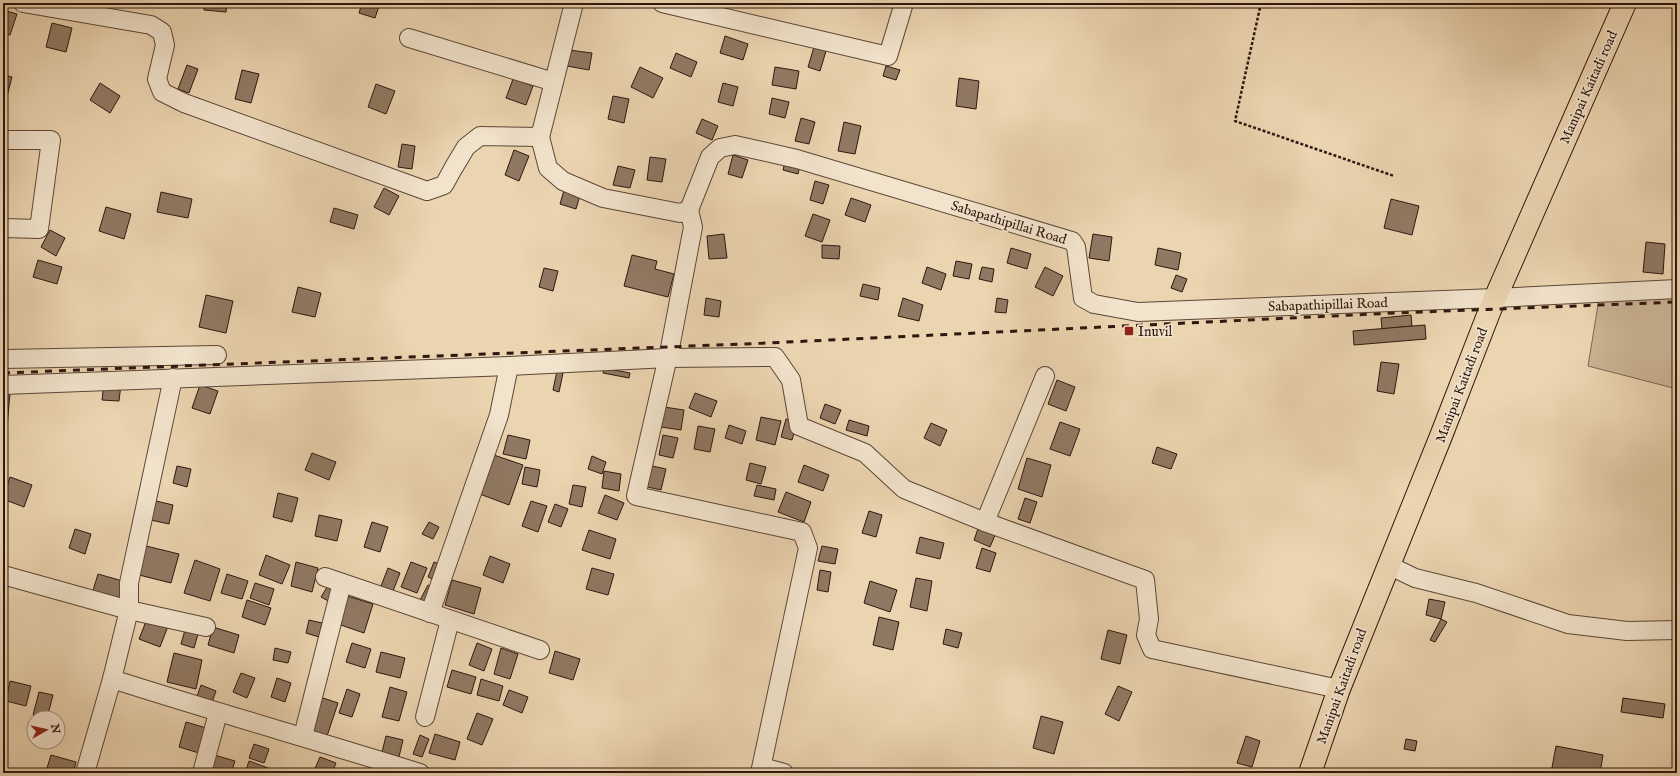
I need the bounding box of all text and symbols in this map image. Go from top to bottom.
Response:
street label: Manipai Kaitadi road [1556,28,1622,147]
street label: Sabapathipillai Road [949,197,1069,249]
street label: Sabapathipillai Road [1268,294,1389,316]
place label: Inuvil [1138,323,1173,341]
marker: Inuvil [1123,325,1135,337]
street label: Manipai Kaitadi road [1432,325,1492,446]
street label: Manipai Kaitadi road [1313,625,1371,747]
north arrow [26,710,66,750]
text: N [47,722,63,735]

